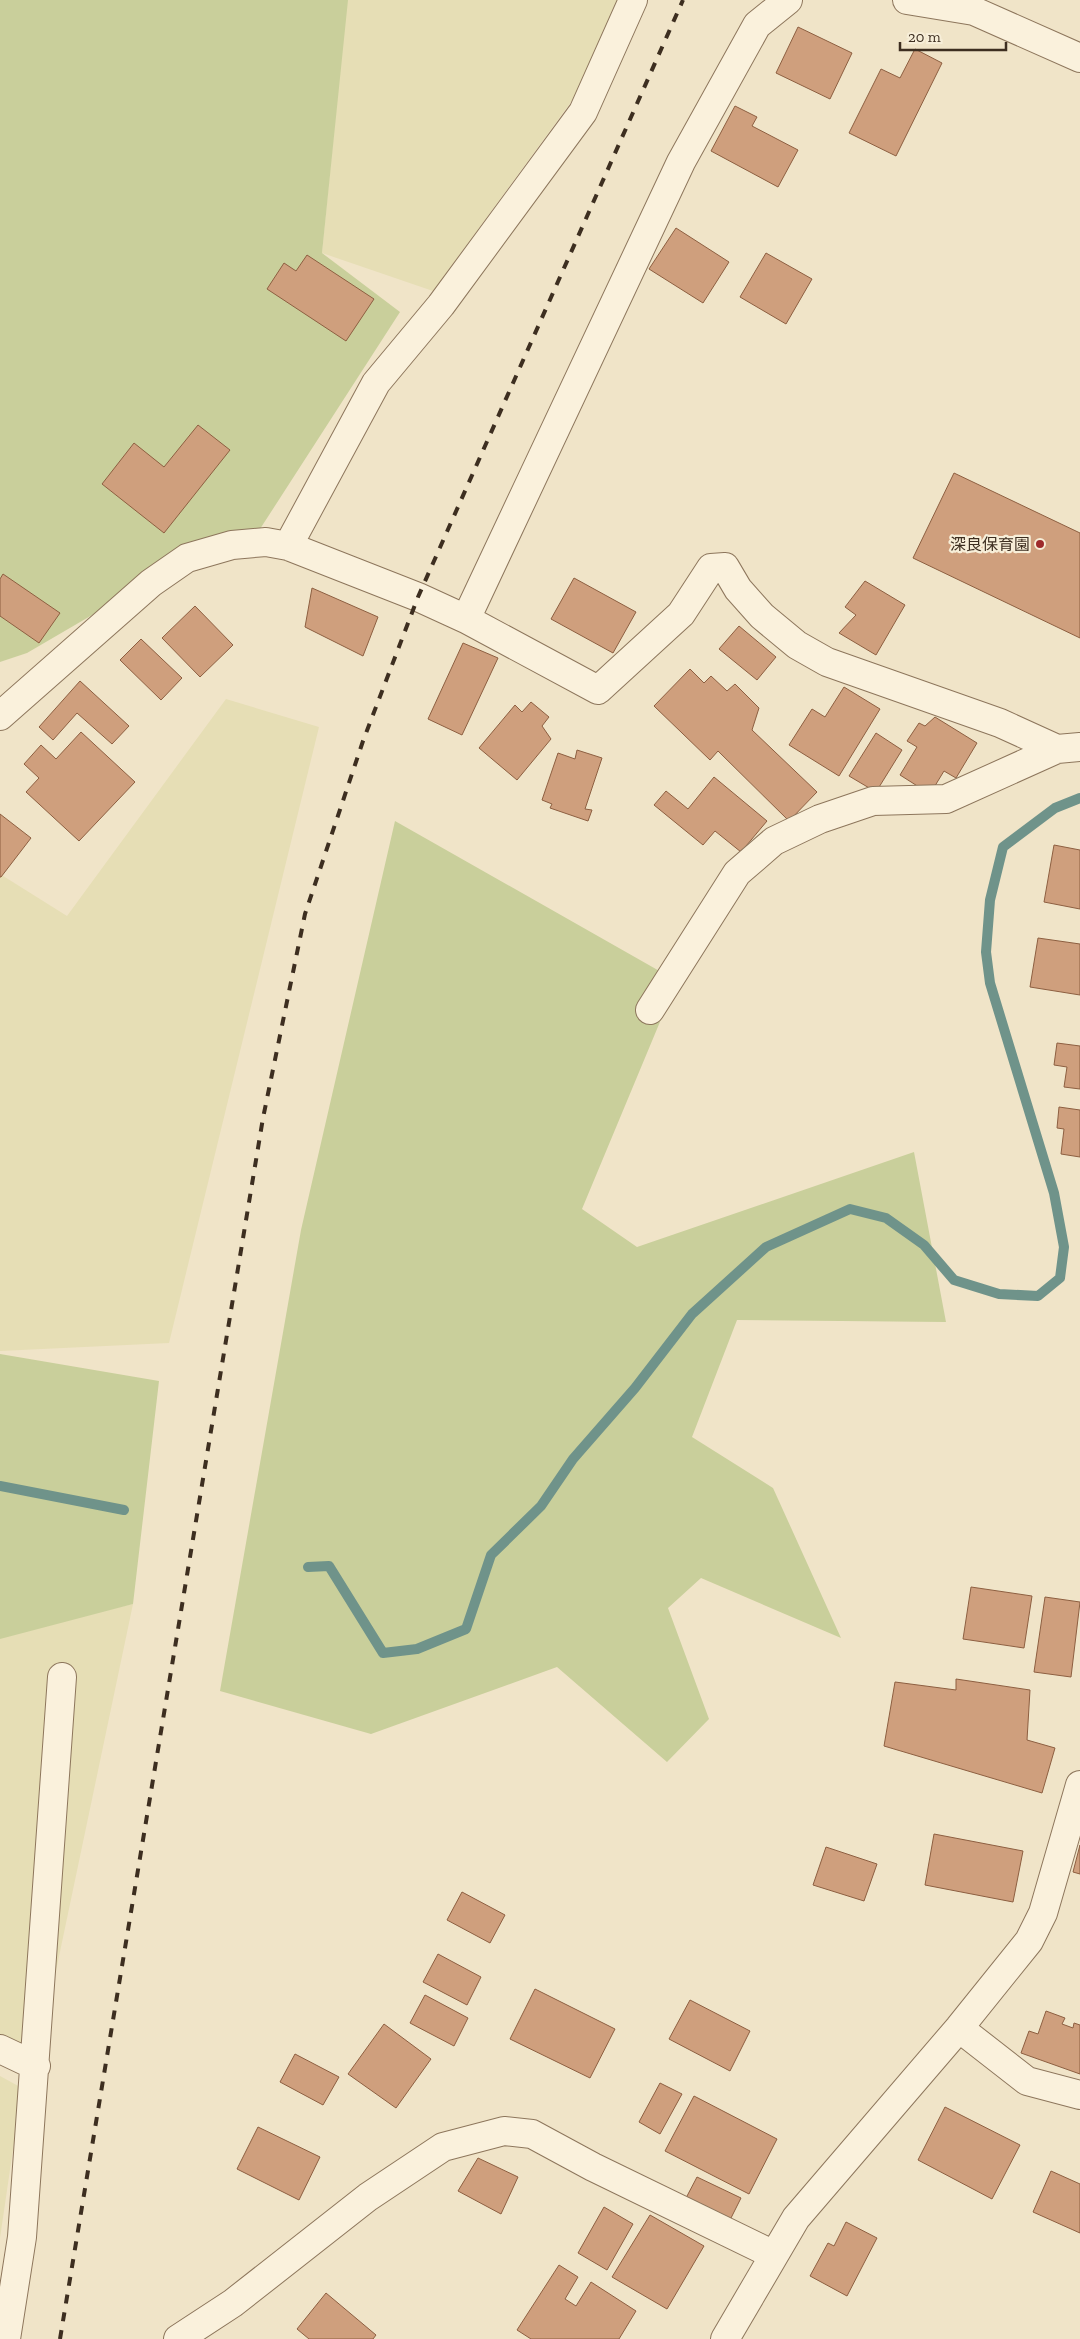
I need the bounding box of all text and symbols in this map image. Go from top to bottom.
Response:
scale bar [900,20,1006,52]
text: 20 m [908,28,941,46]
place label: 深良保育園 [950,535,1030,554]
marker: 深良保育園 [1034,538,1046,550]

